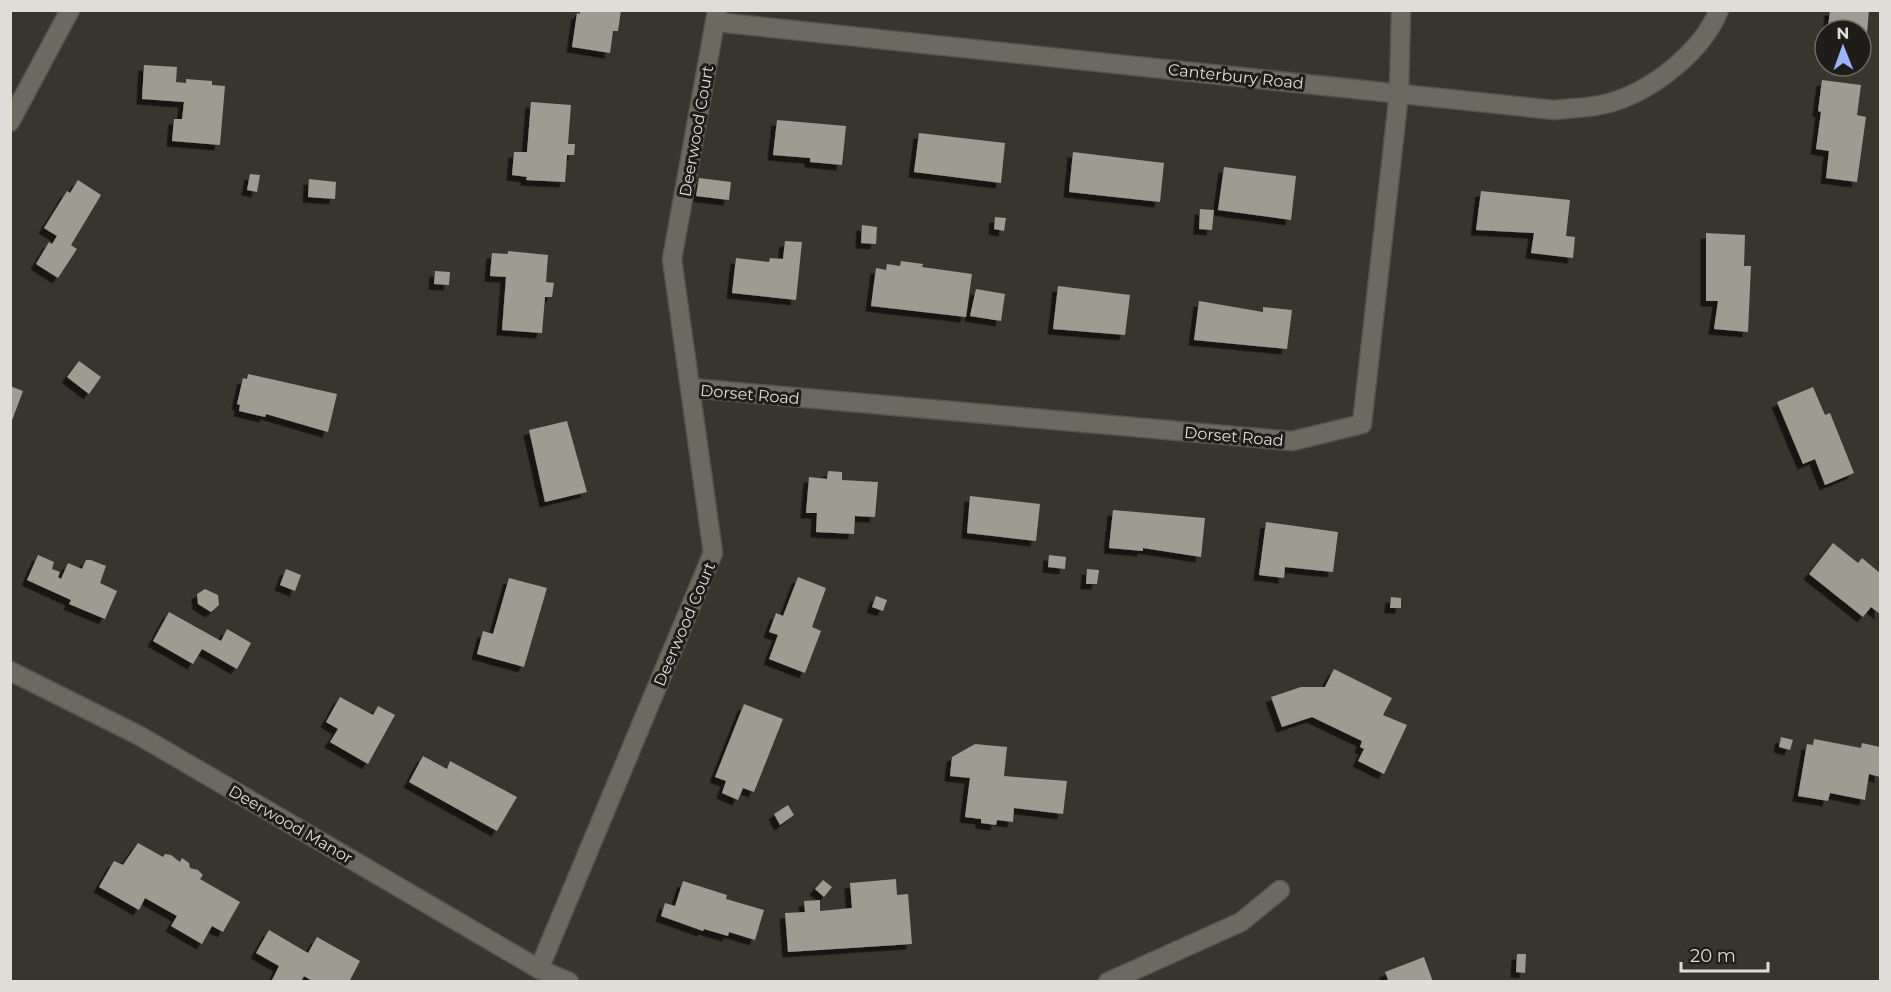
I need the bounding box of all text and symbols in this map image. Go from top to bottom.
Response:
north arrow [1813,18,1873,78]
text: N [1836,24,1849,43]
street label: Canterbury Road [1167,60,1305,93]
street label: Deerwood Court [676,63,717,198]
street label: Dorset Road [700,381,800,408]
street label: Dorset Road [1184,423,1284,450]
street label: Deerwood Court [650,559,719,689]
street label: Deerwood Manor [225,781,356,868]
scale bar [1681,935,1768,973]
text: 20 m [1690,945,1736,967]

